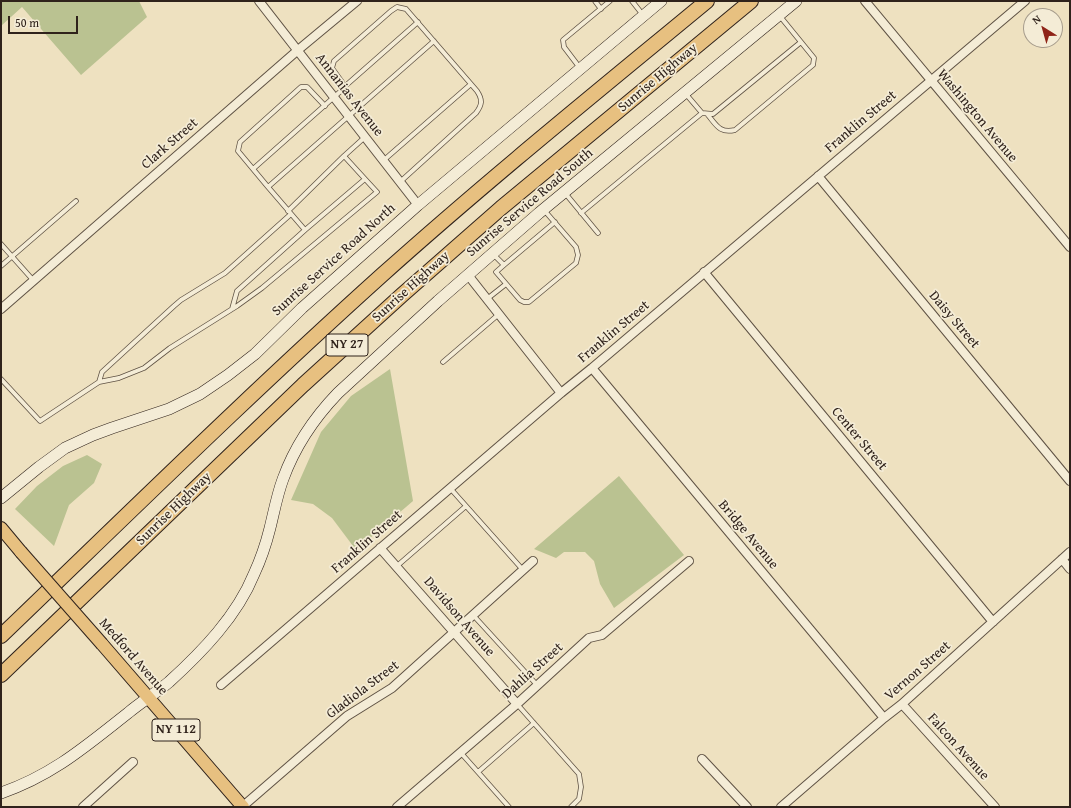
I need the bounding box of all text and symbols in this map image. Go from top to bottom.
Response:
scale bar [10,8,80,34]
north arrow [1023,8,1063,48]
text: N [1029,11,1044,28]
text: 50 m [15,14,39,31]
street label: Sunrise Highway [615,40,701,116]
street label: Annanias Avenue [311,50,387,140]
street label: Washington Avenue [933,66,1021,166]
street label: Franklin Street [822,87,900,157]
street label: Clark Street [138,115,202,173]
street label: Sunrise Service Road South [463,145,597,261]
street label: Sunrise Service Road North [269,200,399,320]
street label: Sunrise Highway [369,248,453,326]
street label: Daisy Street [925,288,983,352]
street label: Franklin Street [575,297,653,367]
road number: NY 27 [326,334,368,356]
street label: Center Street [828,404,890,474]
street label: Sunrise Highway [133,469,215,549]
street label: Bridge Avenue [714,497,782,573]
street label: Franklin Street [328,507,406,577]
street label: Davidson Avenue [420,574,498,660]
street label: Medford Avenue [95,615,171,699]
street label: Vernon Street [882,638,954,704]
street label: Dahlia Street [499,639,567,703]
street label: Gladiola Street [323,657,403,723]
street label: Falcon Avenue [924,710,992,784]
road number: NY 112 [152,719,200,741]

